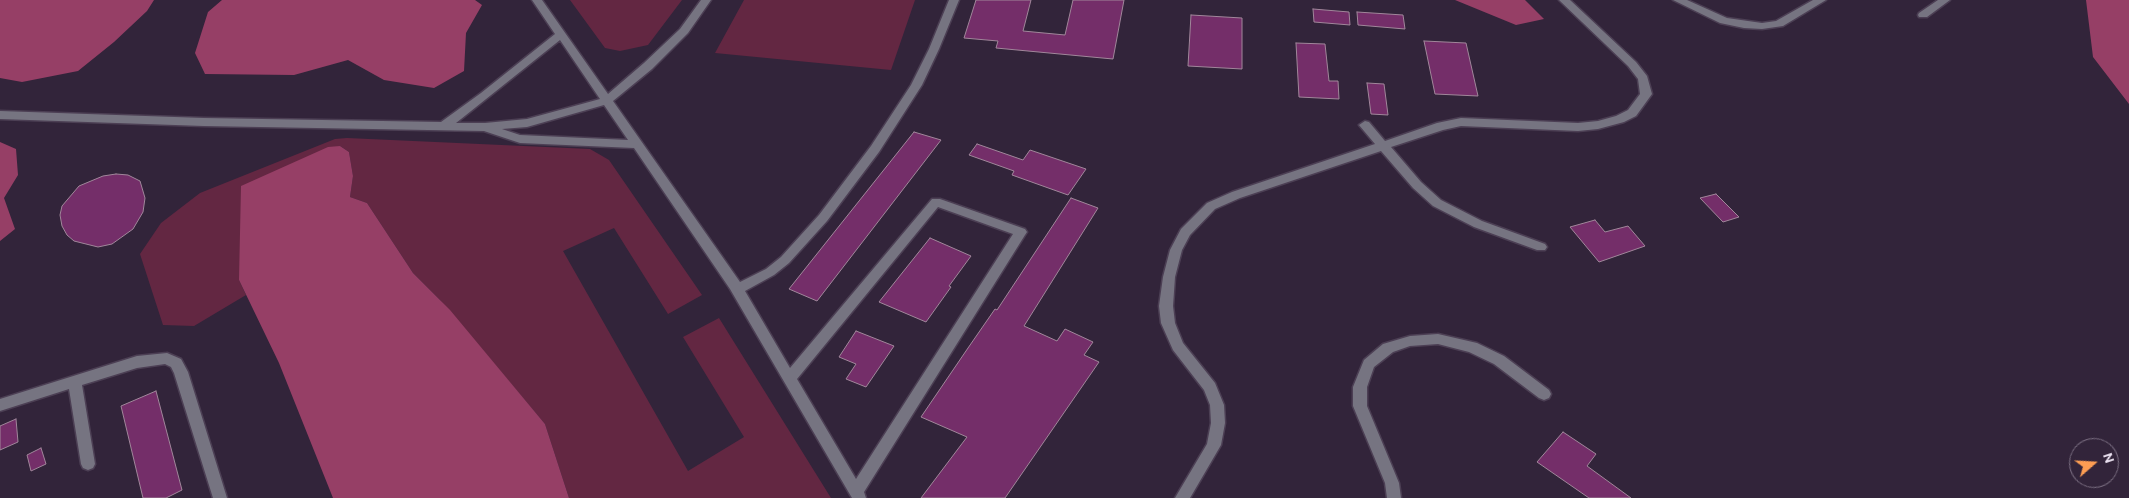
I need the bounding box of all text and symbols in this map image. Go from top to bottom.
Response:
north arrow [2069,438,2119,488]
text: N [2098,451,2117,466]

